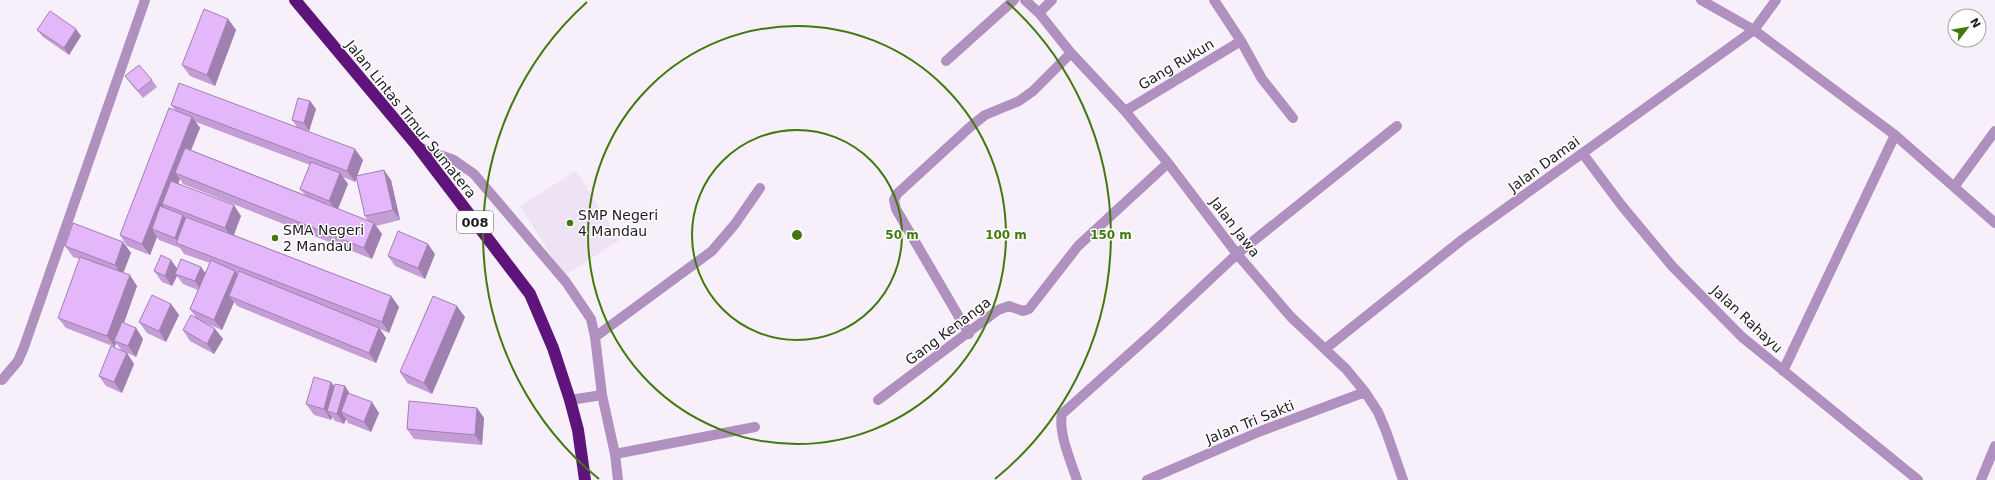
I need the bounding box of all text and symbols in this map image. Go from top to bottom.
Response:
north arrow [1947,8,1987,48]
text: N [1967,16,1983,30]
street label: Gang Rukun [1135,35,1217,93]
street label: Jalan Lintas Timur Sumatera [342,36,480,201]
street label: Jalan Damai [1505,133,1583,196]
street label: Jalan Jawa [1206,193,1263,260]
place label: SMP Negeri 4 Mandau [578,207,658,239]
road number: 008 [457,211,493,233]
marker: SMP Negeri 4 Mandau [565,218,575,228]
place label: SMA Negeri 2 Mandau [283,222,364,254]
centre of rings [790,228,804,242]
text: 50 m [885,228,919,242]
text: 100 m [985,228,1027,242]
text: 150 m [1090,228,1132,242]
marker: SMA Negeri 2 Mandau [270,233,280,243]
street label: Jalan Rahayu [1707,281,1786,356]
street label: Gang Kenanga [902,294,994,368]
street label: Jalan Tri Sakti [1202,397,1297,447]

